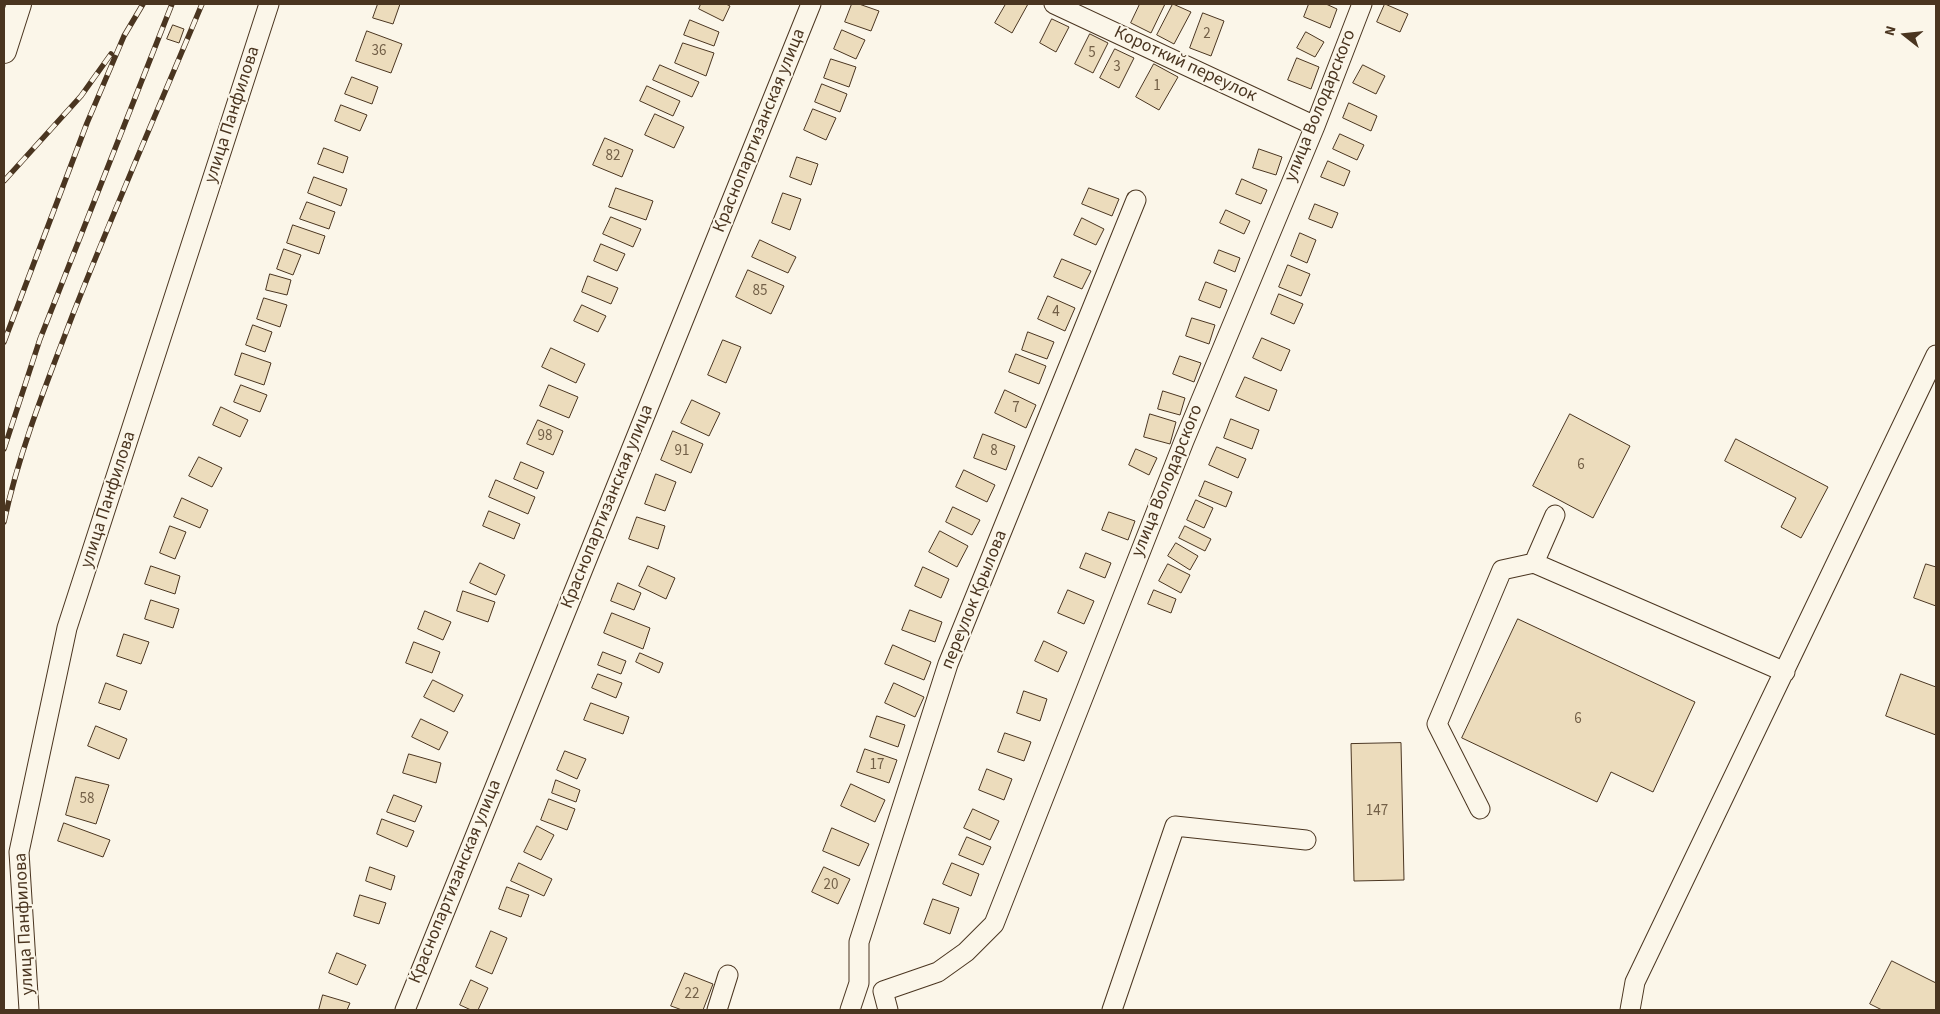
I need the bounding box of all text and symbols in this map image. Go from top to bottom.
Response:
north arrow [1880,10,1930,60]
street label: Короткий переулок [1110,22,1260,108]
text: N [1880,24,1901,38]
street label: Краснопартизанская улица [709,26,811,236]
house number: 2 [1203,26,1211,44]
street label: улица Володарского [1281,27,1361,185]
house number: 36 [372,43,386,61]
street label: улица Панфилова [201,44,265,186]
house number: 5 [1088,45,1096,63]
house number: 3 [1113,59,1121,77]
house number: 1 [1153,78,1161,96]
house number: 82 [606,148,620,166]
house number: 85 [753,283,767,301]
house number: 4 [1052,304,1060,322]
house number: 7 [1012,400,1020,418]
street label: Краснопартизанская улица [557,402,659,612]
street label: улица Володарского [1128,402,1208,560]
house number: 98 [538,428,552,446]
street label: улица Панфилова [77,429,141,571]
house number: 91 [675,443,689,461]
house number: 8 [990,443,998,461]
house number: 6 [1577,457,1585,475]
street label: переулок Крылова [937,527,1013,673]
house number: 6 [1574,711,1582,729]
house number: 17 [870,757,884,775]
street label: Краснопартизанская улица [405,777,507,987]
house number: 58 [80,791,94,809]
house number: 147 [1366,803,1388,821]
street label: улица Панфилова [10,852,40,996]
house number: 20 [824,877,838,895]
house number: 22 [685,986,699,1004]

